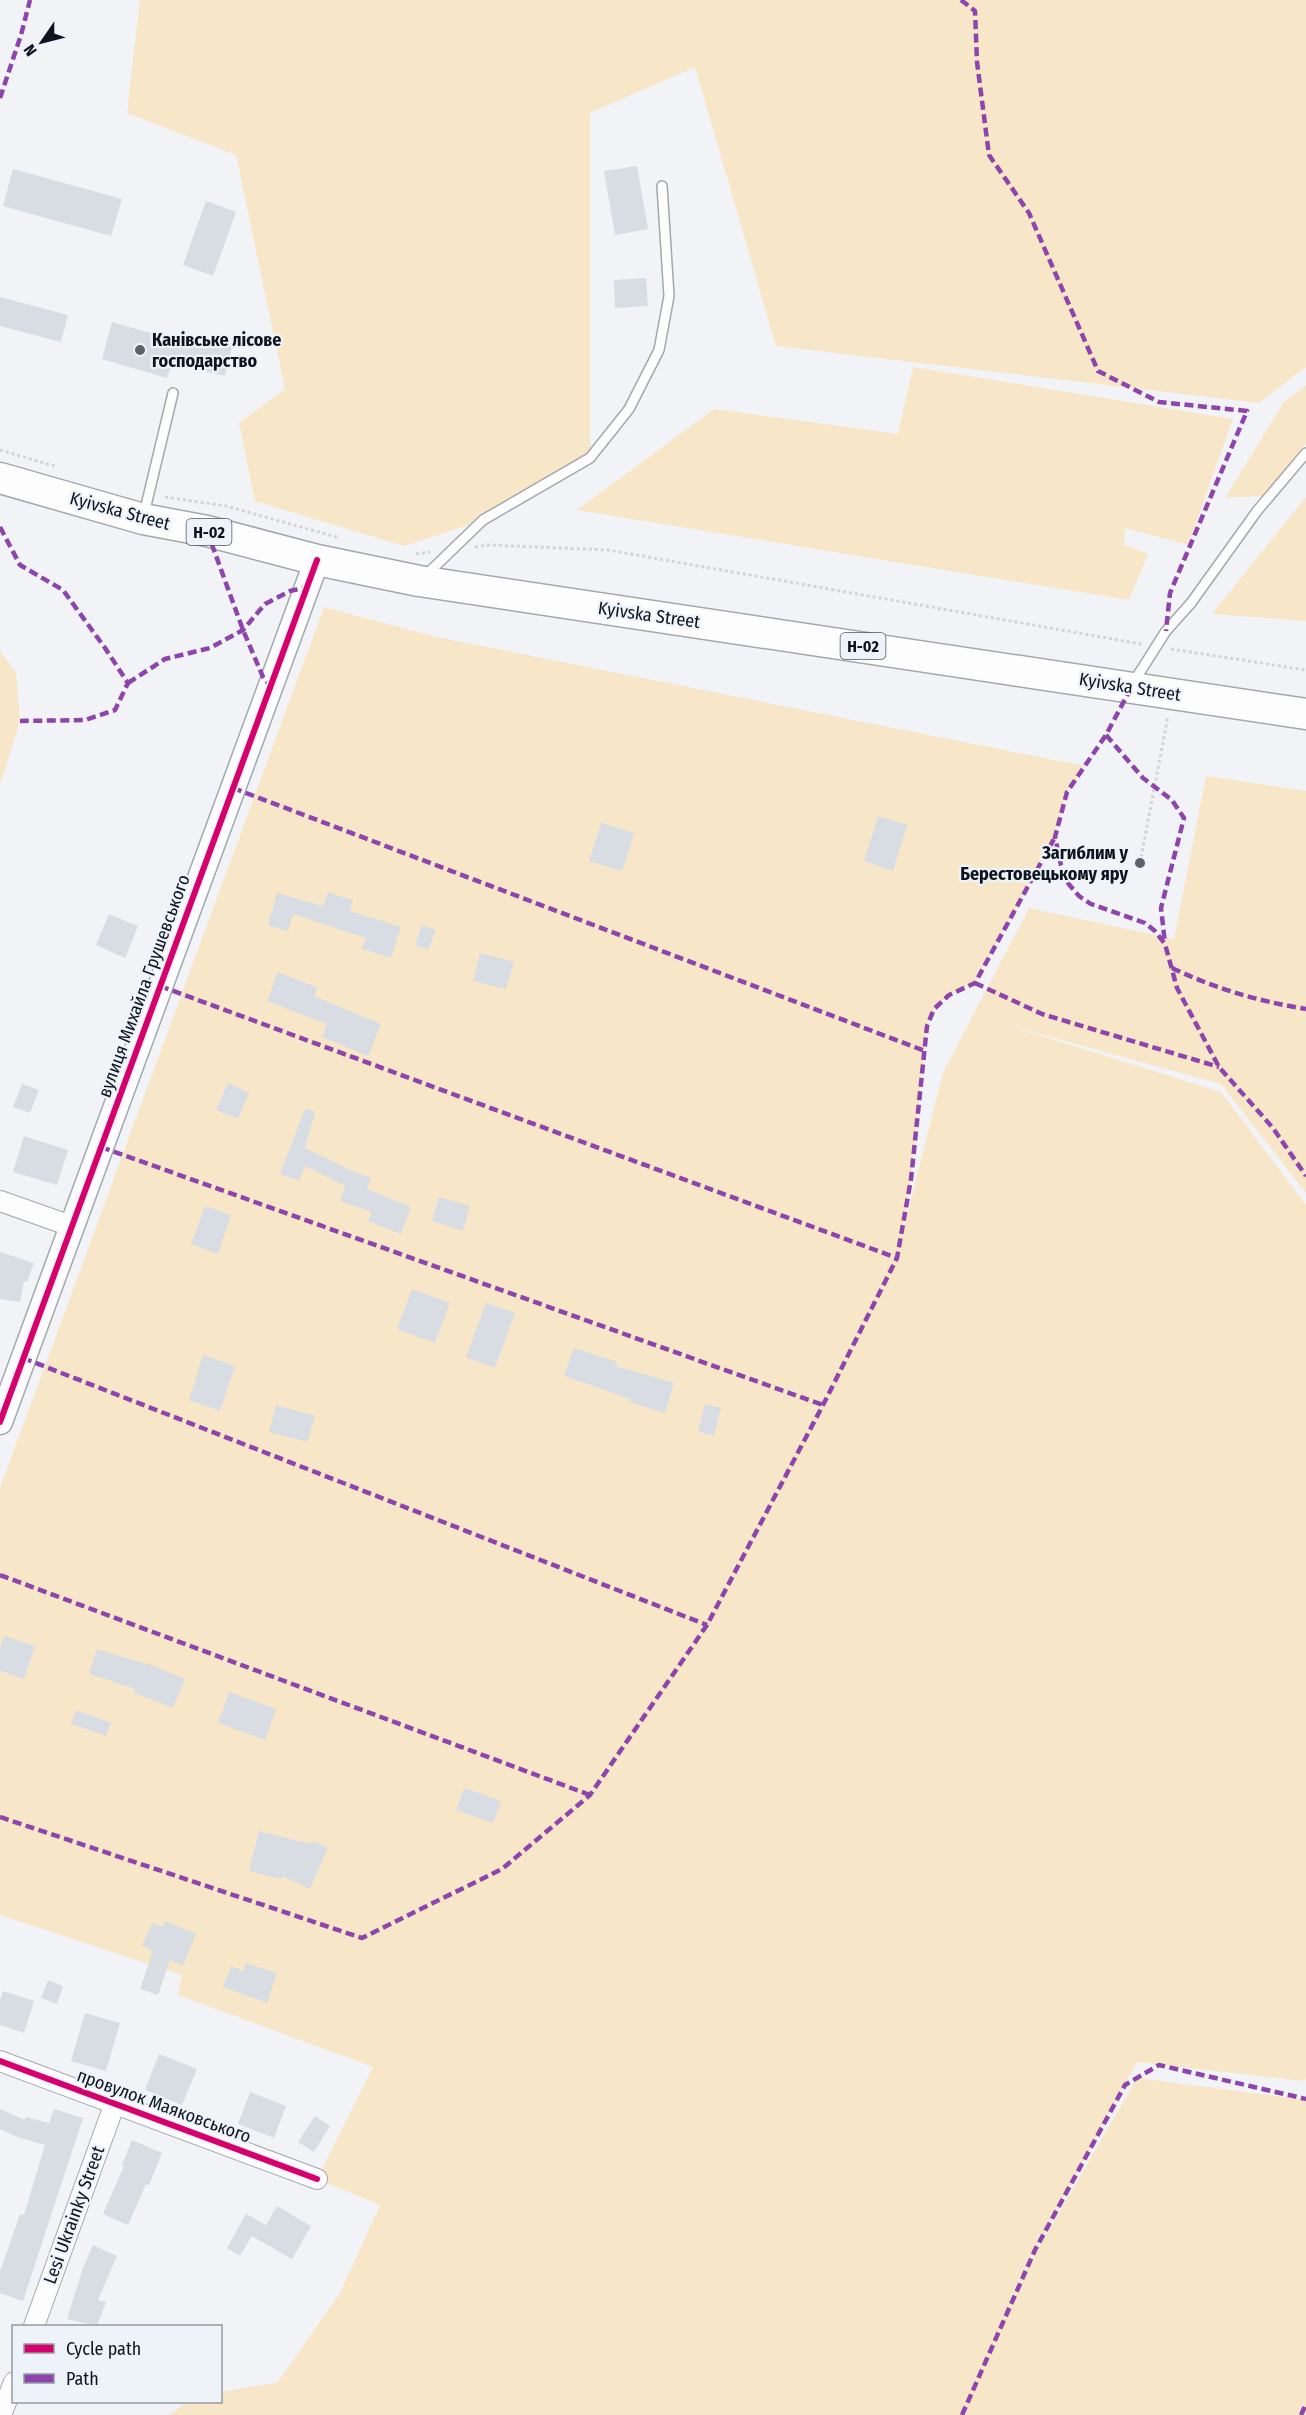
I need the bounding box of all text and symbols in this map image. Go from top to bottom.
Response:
north arrow [12,12,72,72]
text: N [20,41,41,60]
place label: Канівське лісове господарство [152,329,281,372]
marker: Канівське лісове господарство [133,343,147,357]
street label: Kyivska Street [67,487,173,535]
road number: Н-02 [186,519,232,545]
street label: Kyivska Street [597,597,702,633]
road number: Н-02 [840,633,886,659]
street label: Kyivska Street [1077,668,1183,706]
place label: Загиблим у Берестовецькому яру [960,842,1128,885]
marker: Загиблим у Берестовецькому яру [1133,856,1147,870]
street label: вулиця Михайла Грушевського [93,872,195,1100]
street label: провулок Маяковського [74,2064,254,2148]
street label: Lesi Ukrainky Street [39,2143,109,2287]
legend [12,2325,222,2403]
text: Cycle path [66,2338,141,2360]
text: Path [66,2368,99,2390]

